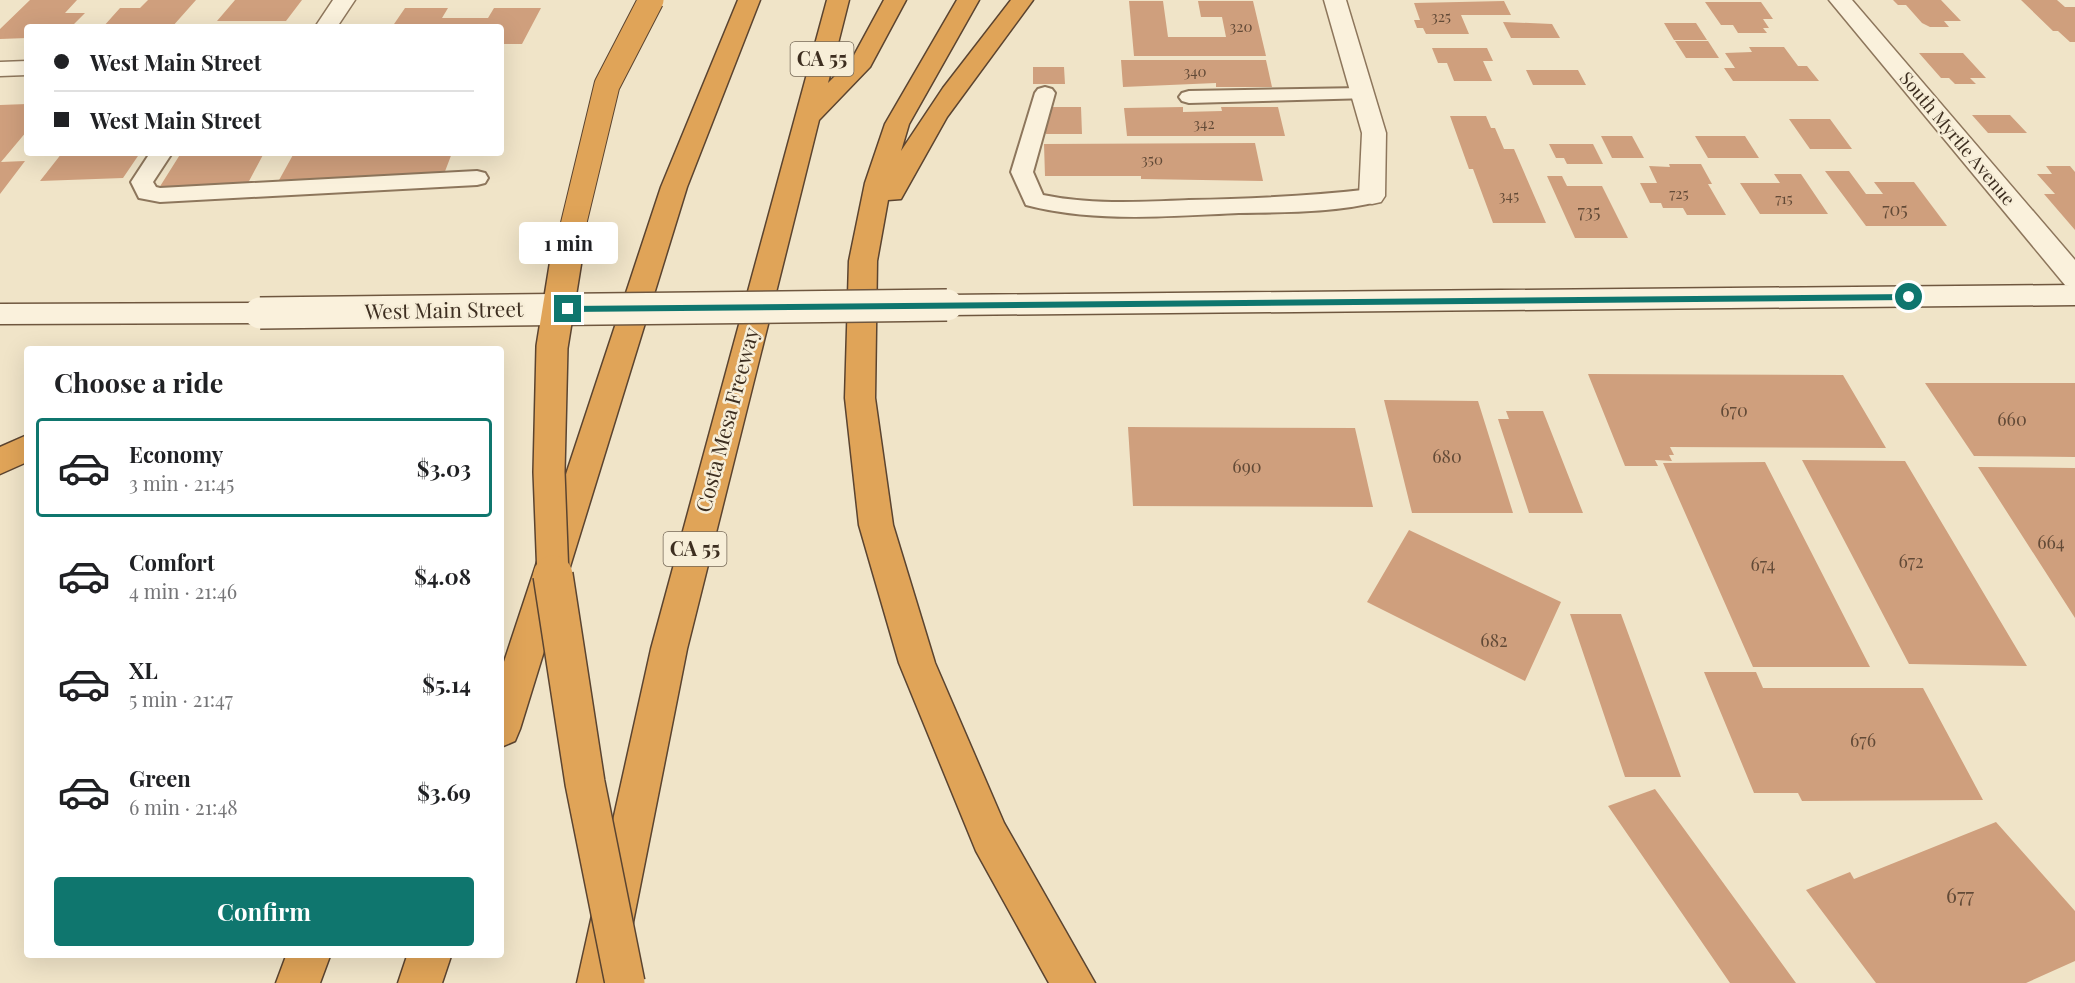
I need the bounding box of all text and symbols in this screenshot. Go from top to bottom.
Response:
house number: 325 [1431,6,1451,26]
house number: 320 [1230,16,1252,36]
road number: CA 55 [790,42,854,76]
text: West Main Street [90,47,261,77]
house number: 340 [1183,61,1207,81]
street label: South Myrtle Avenue [1895,66,2021,210]
text: West Main Street [90,105,261,135]
house number: 342 [1193,113,1215,133]
house number: 350 [1141,149,1163,169]
house number: 725 [1669,183,1689,203]
house number: 345 [1499,185,1519,205]
house number: 715 [1775,188,1793,208]
house number: 705 [1882,197,1908,221]
house number: 735 [1578,199,1600,223]
callout: 1 min [518,222,618,264]
text: 1 min [544,229,593,256]
route start [1895,283,1922,310]
street label: West Main Street [363,294,524,324]
route end [554,295,581,322]
street label: Costa Mesa Freeway [688,323,764,515]
text: Choose a ride [54,364,223,400]
house number: 670 [1720,398,1748,422]
house number: 660 [1997,407,2027,431]
text: Economy [129,439,223,469]
icon: car [57,441,111,495]
house number: 680 [1432,444,1462,468]
text: $3.03 [417,453,471,483]
house number: 690 [1232,454,1262,478]
text: 3 min · 21:45 [129,469,234,496]
house number: 664 [2037,530,2065,554]
road number: CA 55 [664,532,726,566]
text: Comfort [129,547,215,577]
icon: car [57,549,111,603]
house number: 672 [1898,549,1924,573]
house number: 674 [1751,552,1776,576]
text: $4.08 [414,561,471,591]
text: 4 min · 21:46 [129,577,237,604]
house number: 682 [1480,628,1508,652]
text: XL [129,655,158,685]
icon: car [57,657,111,711]
text: $5.14 [422,669,471,699]
text: 5 min · 21:47 [129,685,233,712]
house number: 676 [1850,728,1876,752]
text: Green [129,763,191,793]
icon: car [57,765,111,819]
text: $3.69 [417,777,471,807]
text: 6 min · 21:48 [129,793,238,820]
button: Confirm [54,877,474,946]
house number: 677 [1946,880,1974,908]

